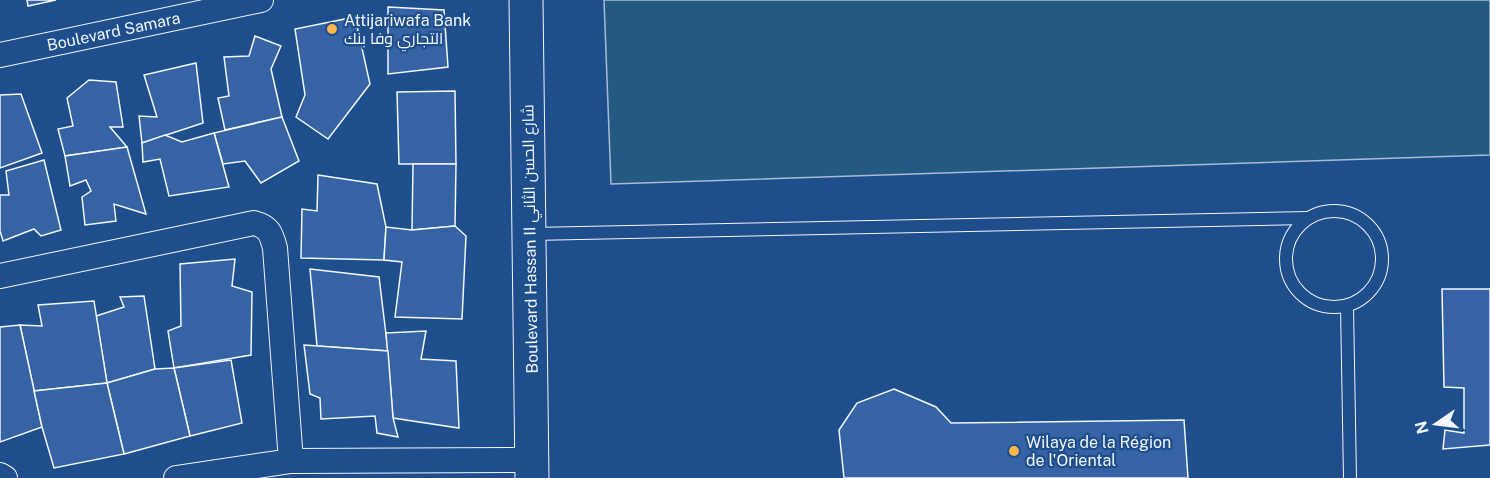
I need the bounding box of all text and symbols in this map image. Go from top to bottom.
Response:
street label: Boulevard Samara [45,8,182,54]
place label: Attijariwafa Bank التجاري وفا بنك [344,11,471,52]
marker: Attijariwafa Bank التجاري وفا بنك [325,22,339,36]
street label: Boulevard Hassan II شارع الحسن الثاني [518,104,546,374]
north arrow [1406,394,1466,454]
text: N [1411,419,1433,436]
place label: Wilaya de la Région de l'Oriental [1026,433,1171,470]
marker: Wilaya de la Région de l'Oriental [1007,444,1021,458]

